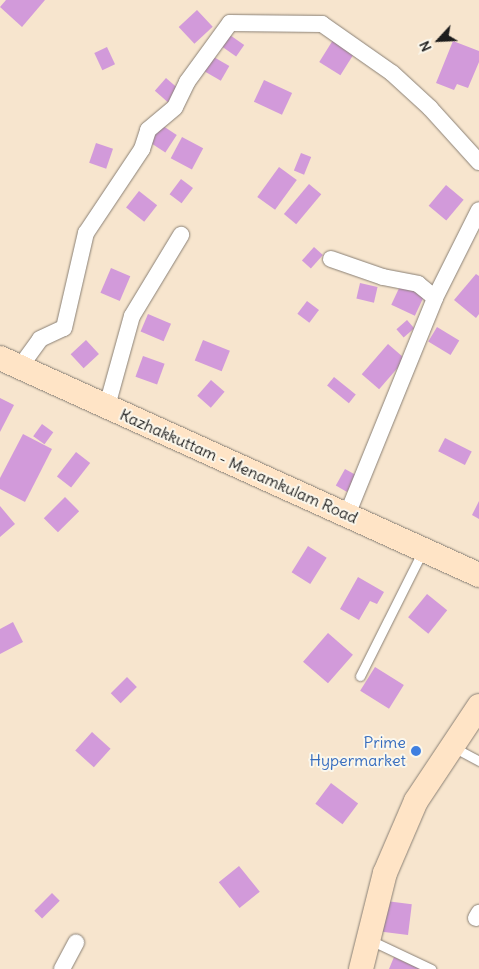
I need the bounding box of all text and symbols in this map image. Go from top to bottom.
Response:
north arrow [414,15,464,65]
text: N [415,38,436,55]
street label: Kazhakkuttam - Menamkulam Road [117,405,361,527]
place label: Prime Hypermarket [309,732,406,770]
marker: Prime Hypermarket [410,745,422,757]

